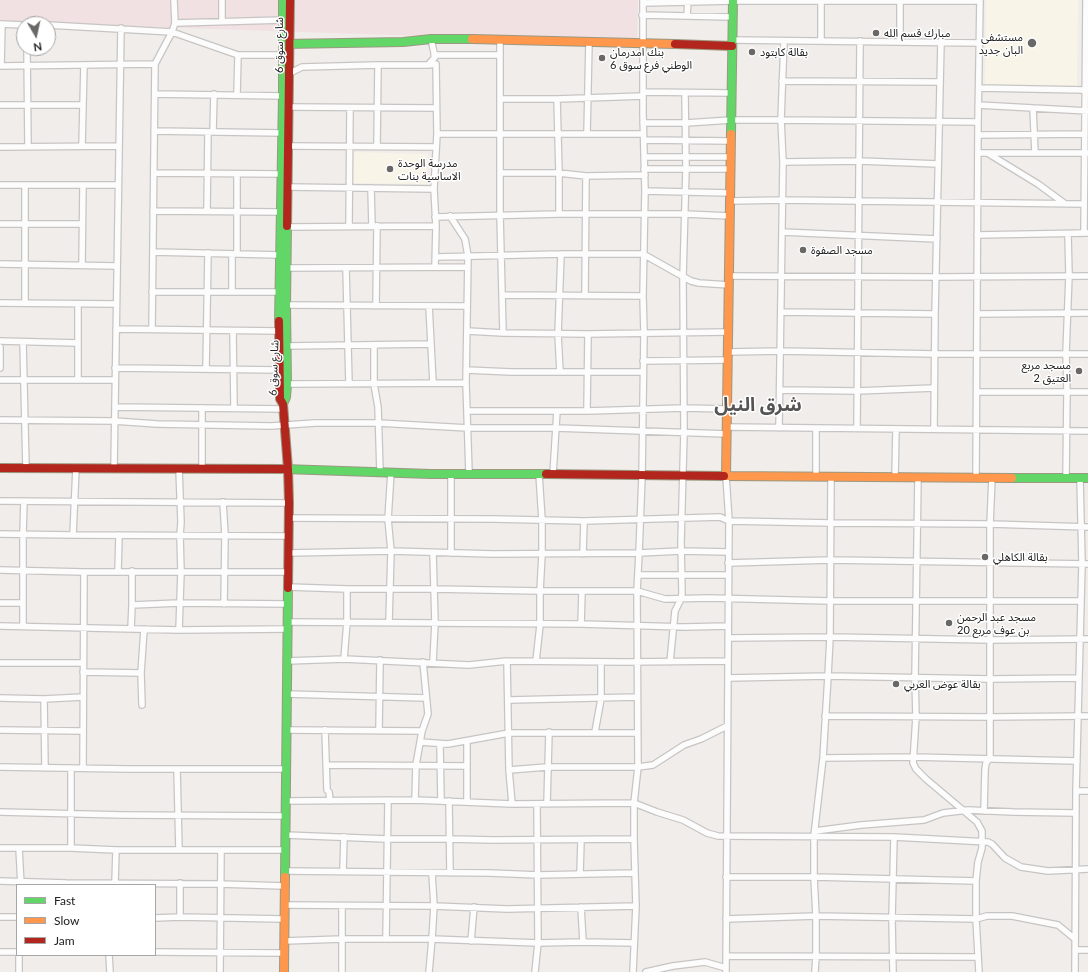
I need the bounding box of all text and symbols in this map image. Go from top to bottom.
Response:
north arrow [16,16,56,56]
street label: شارع سوق 6 [272,17,286,73]
place label: مبارك قسم الله [884,26,950,40]
marker: مبارك قسم الله [871,28,881,38]
place label: مستشفى البان جديد [979,30,1023,56]
marker: مستشفى البان جديد [1026,37,1038,49]
text: N [33,40,43,54]
place label: بنك امدرمان الوطني فرع سوق 6 [610,45,692,71]
place label: بقالة كابتود [760,45,808,59]
marker: بقالة كابتود [747,47,757,57]
marker: بنك امدرمان الوطني فرع سوق 6 [597,53,607,63]
place label: مدرسة الوحدة الاساسية بنات [398,156,461,182]
marker: مدرسة الوحدة الاساسية بنات [385,164,395,174]
place label: مسجد الصفوة [811,243,873,257]
marker: مسجد الصفوة [798,245,808,255]
street label: شارع سوق 6 [266,340,282,396]
place label: مسجد مربع 2 العتيق [1022,358,1071,384]
marker: مسجد مربع 2 العتيق [1074,366,1084,376]
district label: شرق النيل [714,394,802,416]
place label: بقالة الكاهلي [993,550,1048,564]
marker: بقالة الكاهلي [980,552,990,562]
place label: مسجد عبد الرحمن بن عوف مربع 20 [957,610,1036,636]
marker: مسجد عبد الرحمن بن عوف مربع 20 [944,618,954,628]
place label: بقالة عوض العربي [904,677,981,691]
marker: بقالة عوض العربي [891,679,901,689]
legend [16,884,156,956]
text: Fast [54,893,75,908]
text: Slow [54,913,79,928]
text: Jam [54,933,75,948]

